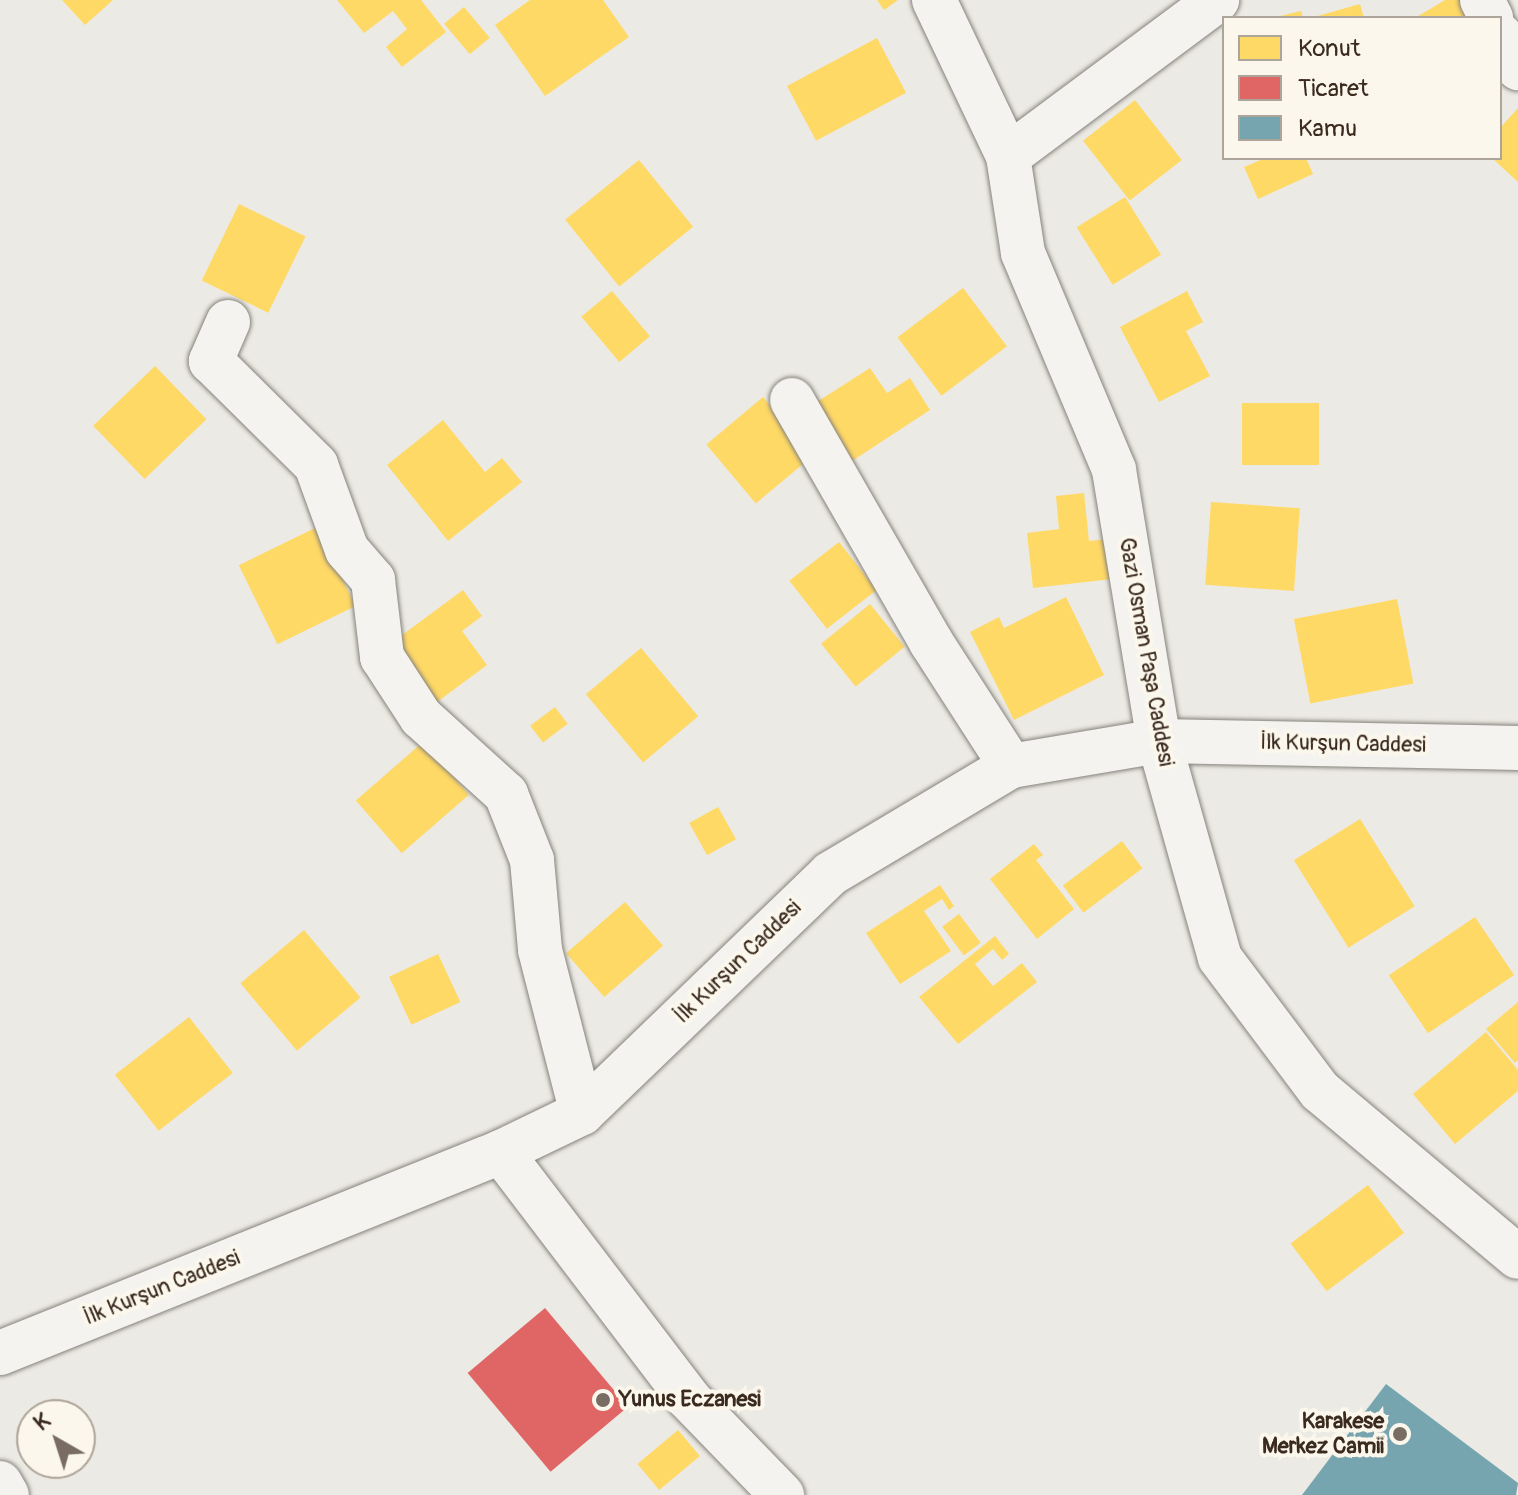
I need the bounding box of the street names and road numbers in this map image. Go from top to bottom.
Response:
street label: Gazi Osman Paşa Caddesi [1113,536,1179,768]
street label: İlk Kurşun Caddesi [1260,729,1426,759]
street label: İlk Kurşun Caddesi [669,895,807,1029]
street label: İlk Kurşun Caddesi [80,1245,244,1331]

